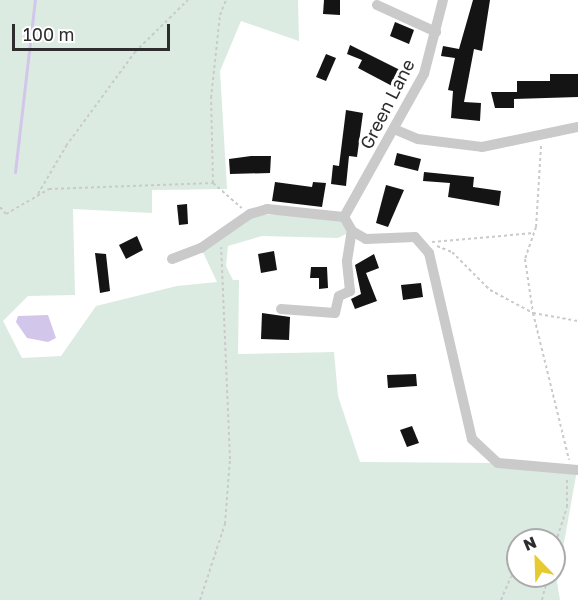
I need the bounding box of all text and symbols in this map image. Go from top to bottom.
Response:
scale bar [15,12,172,50]
text: 100 m [23,23,74,45]
street label: Green Lane [355,55,419,153]
north arrow [506,528,566,588]
text: N [520,532,539,555]

